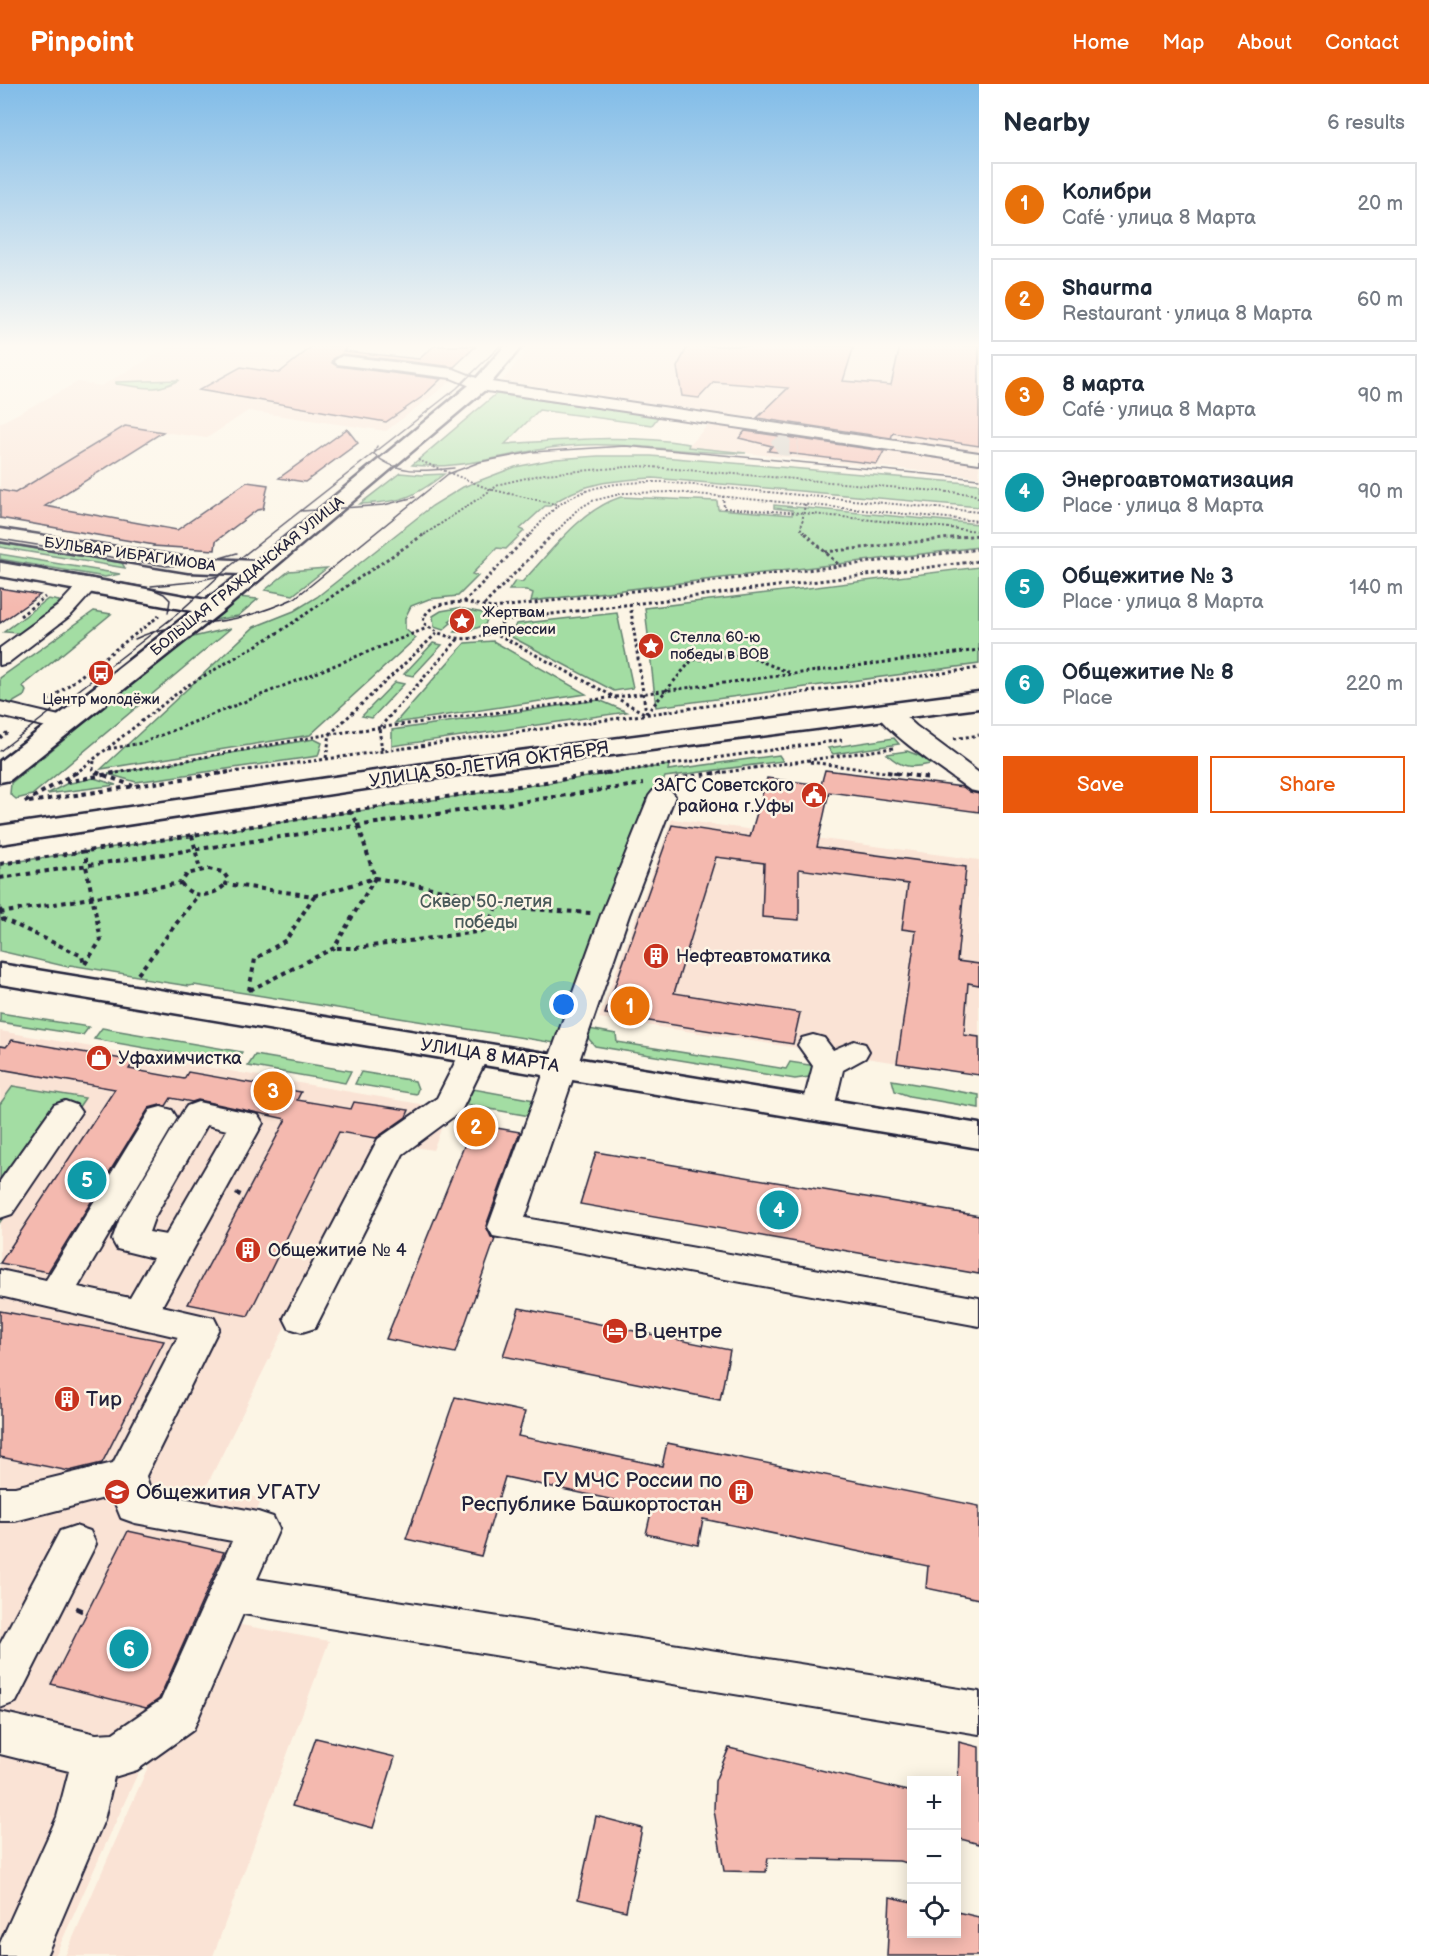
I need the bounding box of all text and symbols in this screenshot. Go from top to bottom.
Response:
text: Pinpoint [30,26,134,59]
text: Home [1072,30,1129,55]
text: Map [1162,30,1204,55]
text: About [1237,30,1292,55]
text: Contact [1325,30,1399,55]
text: Nearby [1003,108,1090,139]
text: 6 results [1327,111,1405,135]
text: Колибри [1062,179,1152,206]
text: 1 [1020,192,1029,216]
text: 20 m [1358,192,1403,216]
text: Café · улица 8 Марта [1062,206,1256,230]
text: Shaurma [1062,275,1153,302]
text: 2 [1019,288,1030,312]
text: 60 m [1357,288,1403,312]
text: Restaurant · улица 8 Марта [1062,302,1313,326]
text: 8 марта [1062,371,1144,398]
text: 3 [1019,384,1030,408]
text: 90 m [1358,384,1403,408]
text: Café · улица 8 Марта [1062,398,1256,422]
text: Энергоавтоматизация [1062,467,1294,494]
text: 4 [1019,480,1030,504]
text: 90 m [1358,480,1403,504]
street label: БОЛЬШАЯ ГРАЖДАНСКАЯ УЛИЦА [147,492,349,660]
text: Place · улица 8 Марта [1062,494,1264,518]
street label: БУЛЬВАР ИБРАГИМОВА [43,533,218,576]
text: Общежитие № 3 [1062,563,1234,590]
text: 5 [1019,576,1030,600]
text: 140 m [1349,576,1403,600]
text: Place · улица 8 Марта [1062,590,1264,614]
place label: Жертвам репрессии [482,603,556,639]
place icon: Жертвам репрессии [447,606,477,636]
place label: Стелла 60-ю победы в ВОВ [670,628,769,664]
place icon: Стелла 60-ю победы в ВОВ [636,631,666,661]
bus stop icon: Центр молодёжи [86,658,116,688]
text: Общежитие № 8 [1062,659,1234,686]
text: 6 [1018,672,1031,696]
text: 220 m [1346,672,1403,696]
text: Place [1062,686,1113,710]
place label: Центр молодёжи [42,690,160,709]
street label: УЛИЦА 50-ЛЕТИЯ ОКТЯБРЯ [368,737,610,792]
button: Save [1003,756,1198,813]
button: Share [1210,756,1405,813]
place label: ЗАГС Советского района г.Уфы [654,775,794,817]
public building icon: ЗАГС Советского района г.Уфы [799,780,829,810]
park label: Сквер 50-летия победы [420,891,552,933]
building icon: Нефтеавтоматика [641,941,671,971]
place label: Нефтеавтоматика [676,946,831,967]
pin: 1 [610,984,650,1028]
your location [549,990,578,1019]
street label: УЛИЦА 8 МАРТА [419,1034,561,1077]
shop icon: Уфахимчистка [84,1043,114,1073]
place label: Уфахимчистка [118,1048,242,1069]
pin: 3 [254,1068,292,1114]
pin: 2 [456,1104,496,1150]
pin: 5 [68,1158,106,1202]
pin: 4 [760,1188,798,1232]
building icon: Общежитие № 4 [233,1235,263,1265]
place label: Общежитие № 4 [268,1240,407,1261]
hotel icon: В центре [600,1316,630,1346]
place label: В центре [634,1319,723,1344]
building icon: Тир [52,1384,82,1414]
place label: Тир [86,1387,122,1412]
place label: ГУ МЧС России по Республике Башкортостан [461,1468,722,1517]
school or university icon: Общежития УГАТУ [102,1477,132,1507]
building icon: ГУ МЧС России по Республике Башкортостан [726,1477,756,1507]
place label: Общежития УГАТУ [136,1480,321,1505]
pin: 6 [110,1626,148,1672]
map controls [907,1776,961,1938]
button: + [907,1776,961,1830]
button: − [907,1830,961,1884]
button: locate [907,1884,961,1938]

